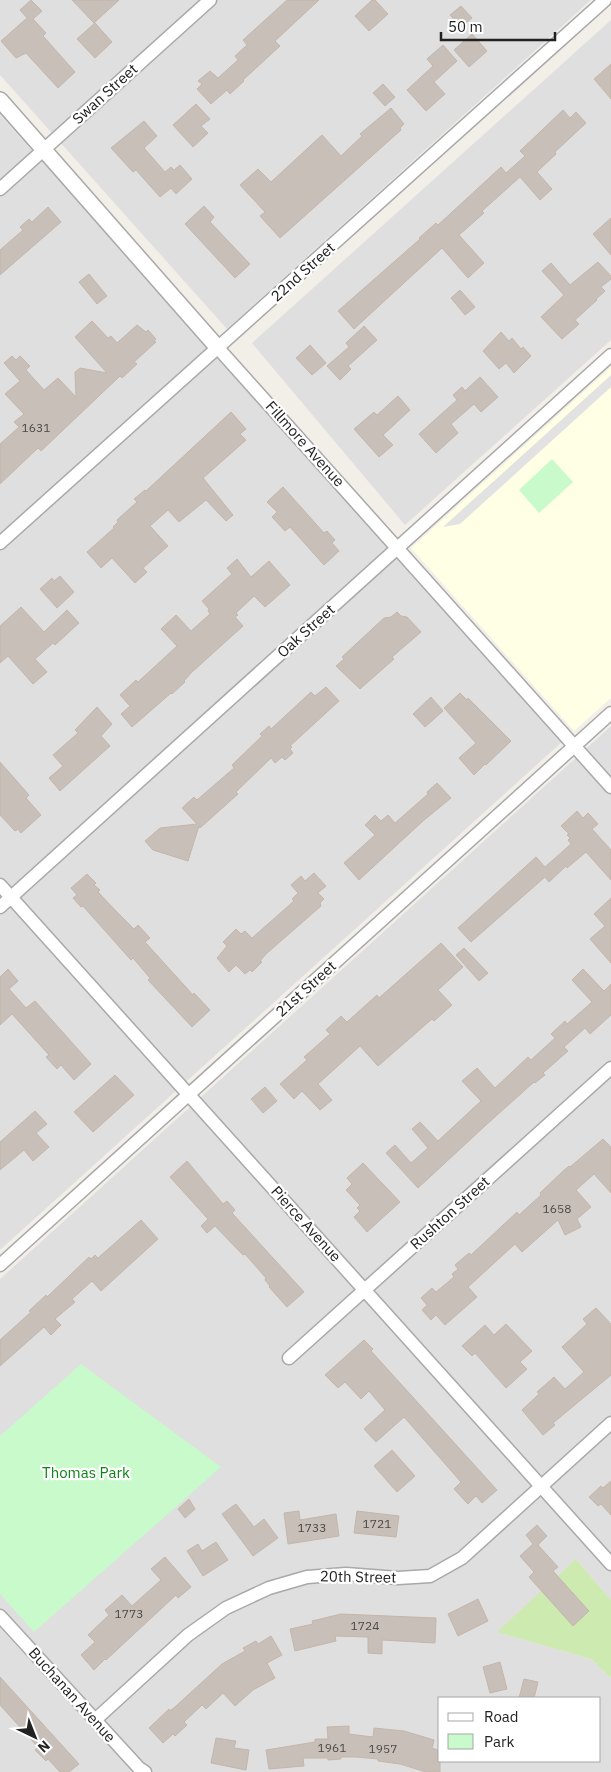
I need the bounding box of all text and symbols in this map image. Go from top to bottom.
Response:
scale bar [441,10,555,42]
text: 50 m [448,17,483,36]
street label: Swan Street [68,59,141,128]
street label: 22nd Street [267,238,339,305]
street label: Fillmore Avenue [262,397,349,491]
house number: 1631 [22,420,50,435]
street label: Oak Street [273,600,338,662]
street label: 21st Street [271,956,340,1021]
street label: Rushton Street [406,1172,493,1253]
street label: Pierce Avenue [267,1182,345,1266]
house number: 1658 [543,1201,571,1216]
park label: Thomas Park [42,1463,130,1482]
house number: 1721 [363,1516,391,1531]
house number: 1733 [298,1520,326,1535]
street label: 20th Street [320,1566,396,1587]
house number: 1773 [115,1606,143,1621]
house number: 1724 [351,1618,379,1633]
street label: Buchanan Avenue [25,1643,120,1746]
legend [438,1697,601,1762]
text: Road [484,1707,519,1726]
north arrow [10,1712,60,1762]
text: Park [484,1732,514,1751]
text: N [34,1736,54,1757]
house number: 1961 [318,1740,346,1755]
house number: 1957 [369,1741,397,1756]

